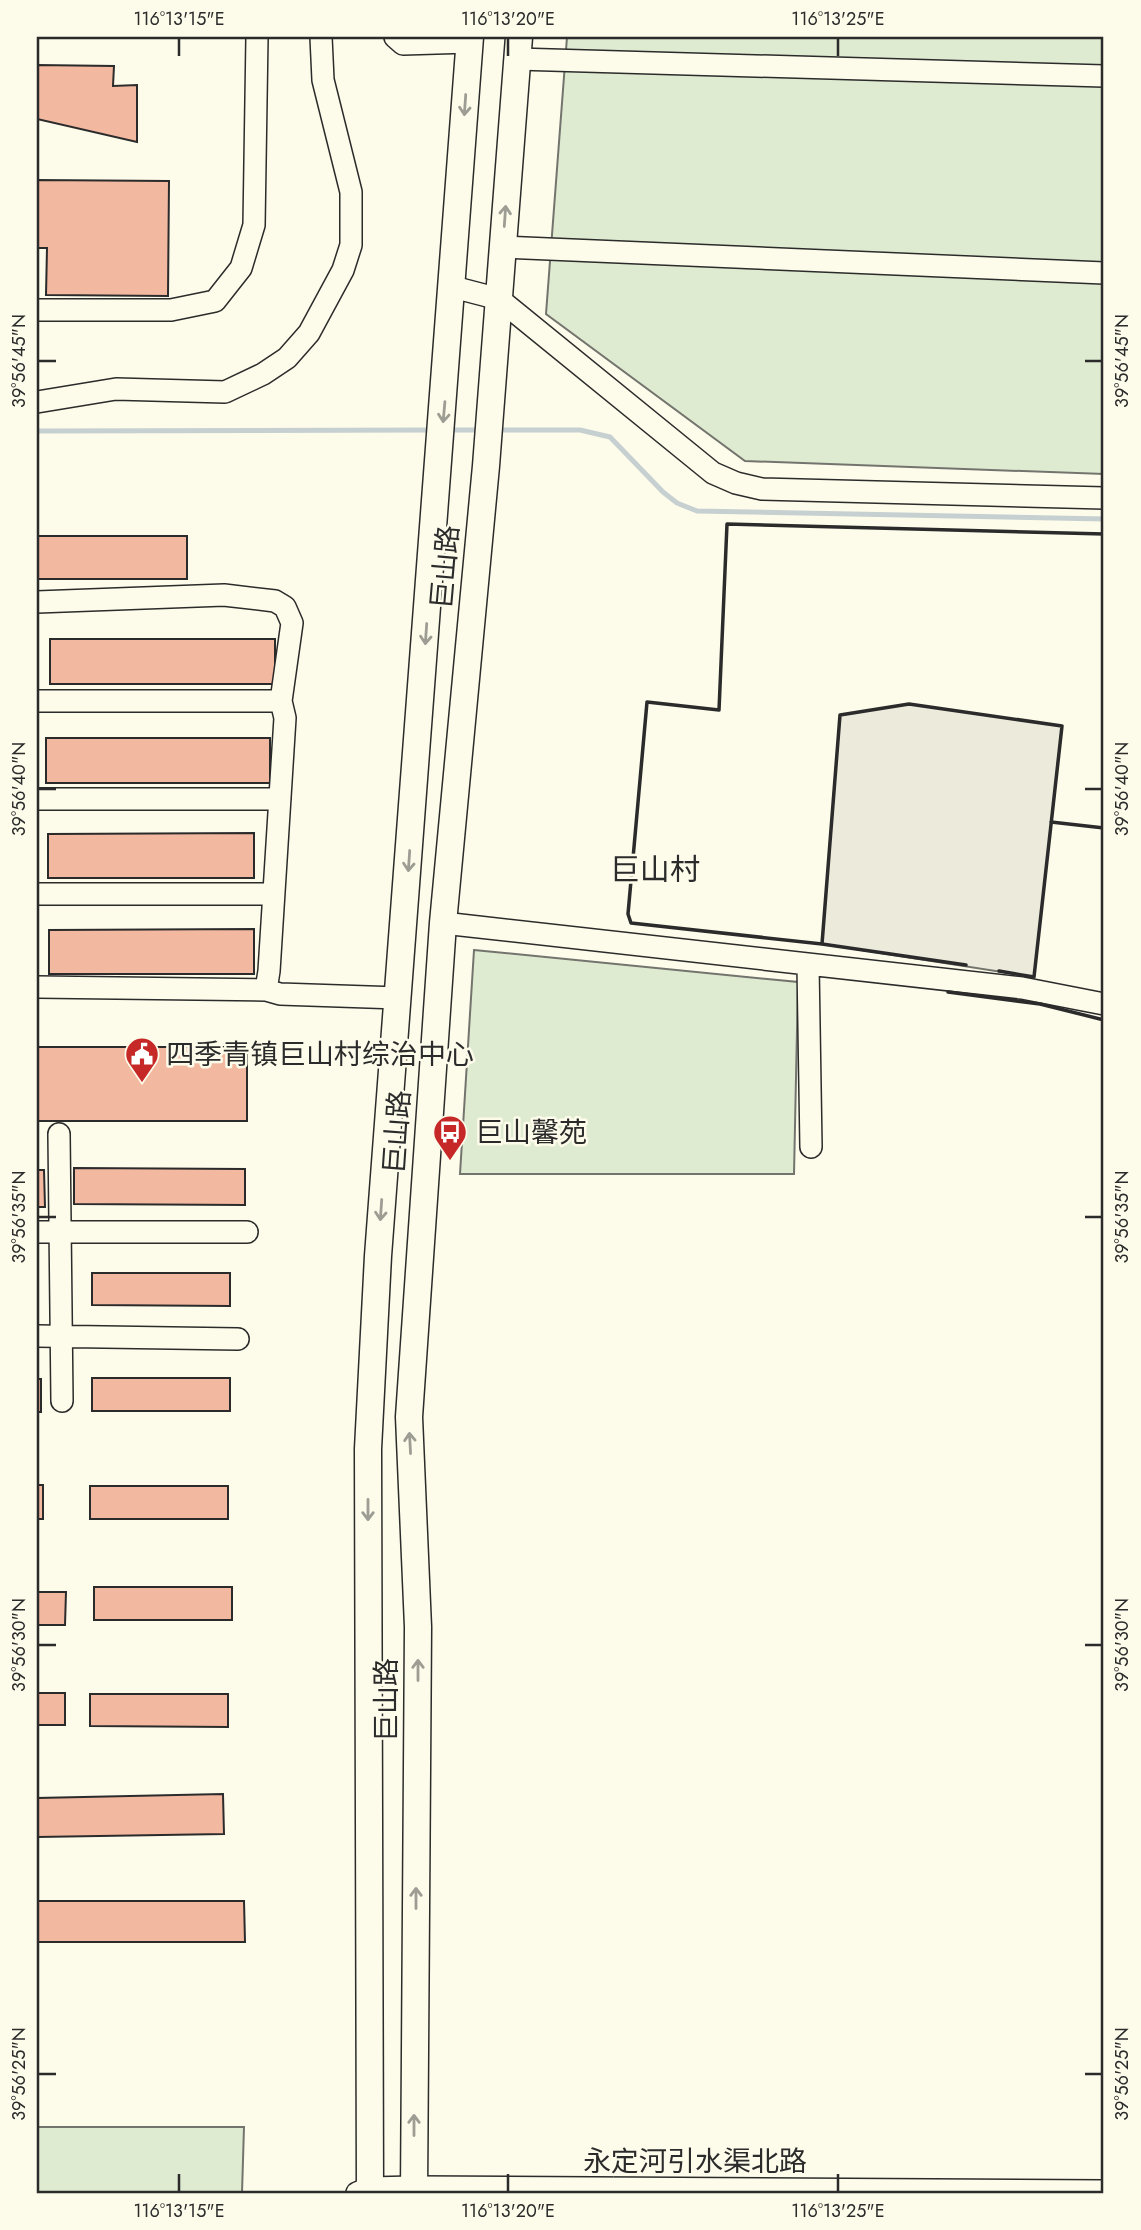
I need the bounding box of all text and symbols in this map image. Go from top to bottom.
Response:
text: 116°13'15"E [133,6,225,32]
text: 116°13'20"E [461,6,555,32]
text: 116°13'25"E [791,6,885,32]
one-way arrow [459,93,472,116]
one-way arrow [499,205,512,228]
text: 39°56'45"N [6,314,32,408]
text: 39°56'45"N [1109,314,1135,408]
one-way arrow [437,400,450,423]
street label: 巨山路 [421,523,469,611]
one-way arrow [419,622,432,645]
text: 39°56'40"N [6,742,32,836]
text: 39°56'40"N [1109,742,1135,836]
district label: 巨山村 [610,848,700,891]
one-way arrow [402,849,415,872]
place label: 四季青镇巨山村综治中心 [166,1034,474,1075]
public building icon: 四季青镇巨山村综治中心 [123,1035,161,1084]
street label: 巨山路 [374,1089,420,1175]
place label: 巨山馨苑 [475,1112,587,1153]
bus stop icon: 巨山馨苑 [431,1113,469,1162]
text: 39°56'35"N [6,1170,32,1264]
text: 39°56'35"N [1109,1170,1135,1264]
one-way arrow [374,1198,387,1220]
one-way arrow [403,1431,416,1454]
one-way arrow [361,1498,375,1521]
text: 39°56'30"N [6,1598,32,1692]
text: 39°56'30"N [1109,1598,1135,1692]
street label: 巨山路 [366,1658,407,1742]
one-way arrow [411,1659,425,1682]
one-way arrow [409,1886,423,1909]
text: 39°56'25"N [6,2027,32,2121]
text: 39°56'25"N [1109,2027,1135,2121]
one-way arrow [408,2114,421,2137]
street label: 永定河引水渠北路 [583,2141,807,2182]
text: 116°13'15"E [133,2198,225,2224]
text: 116°13'20"E [461,2198,555,2224]
text: 116°13'25"E [791,2198,885,2224]

